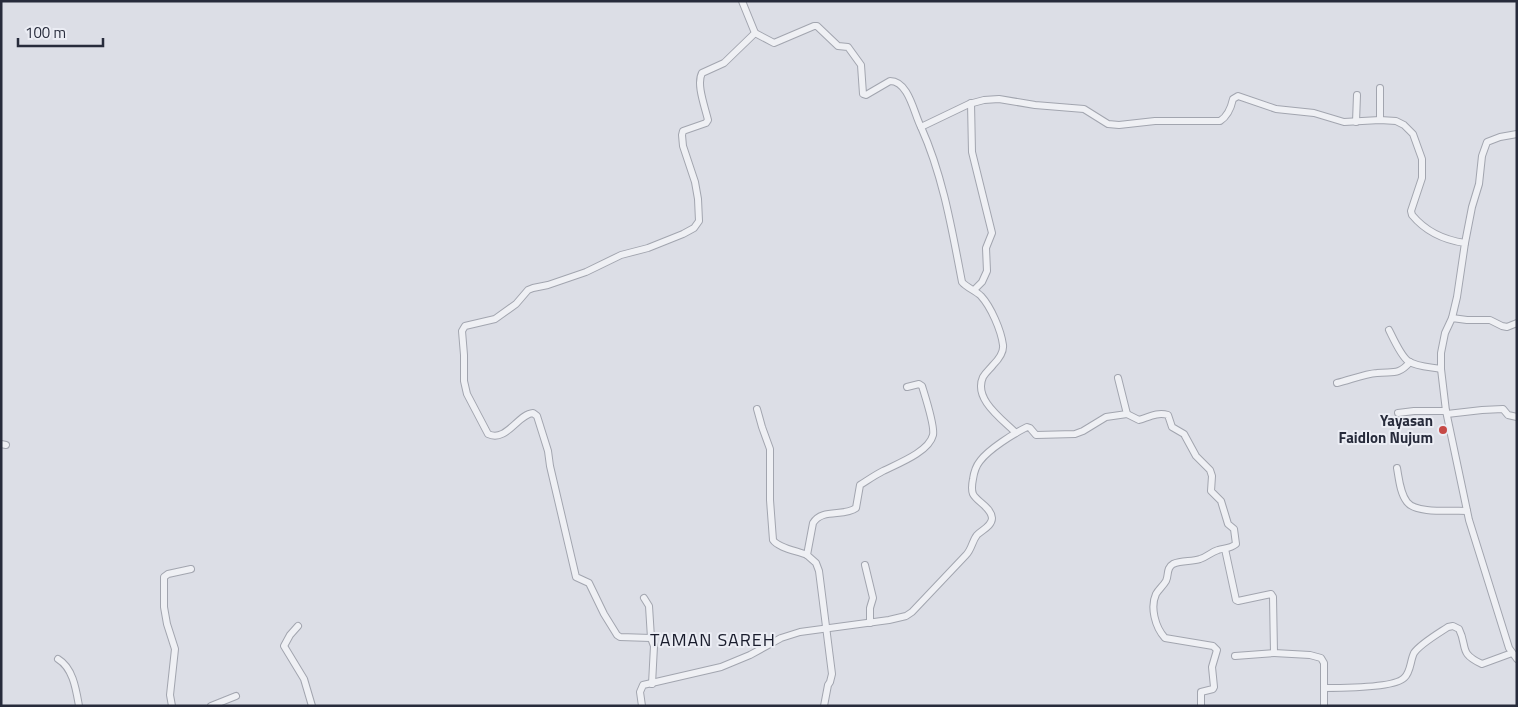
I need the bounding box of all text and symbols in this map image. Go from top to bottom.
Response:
scale bar [18,15,102,47]
text: 100 m [25,21,66,44]
place label: Yayasan Faidlon Nujum [1338,409,1433,449]
marker: Yayasan Faidlon Nujum [1437,424,1449,436]
district label: TAMAN SAREH [650,626,776,653]

